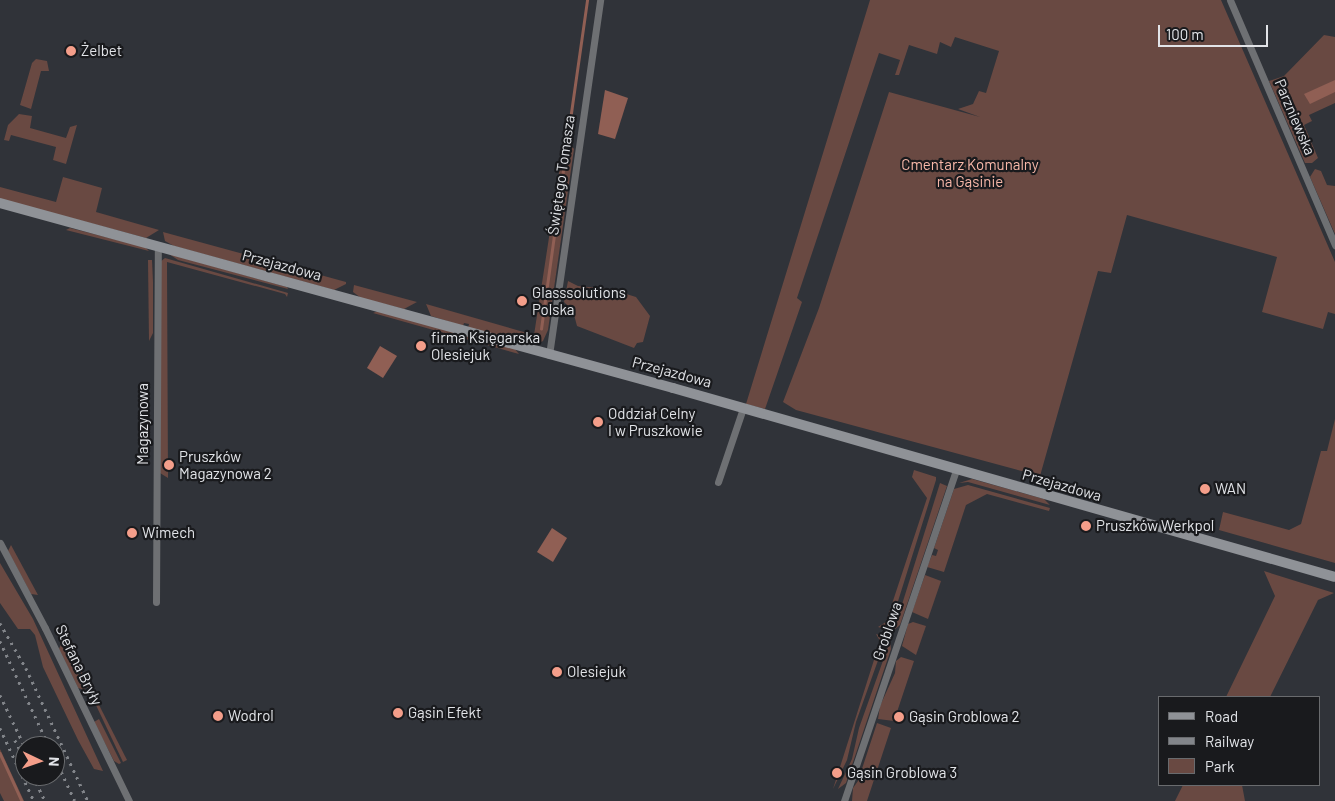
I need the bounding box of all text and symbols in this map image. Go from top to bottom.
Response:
scale bar [1160,15,1270,47]
text: 100 m [1166,25,1204,43]
place label: Żelbet [81,42,122,60]
marker: Żelbet [65,45,77,57]
street label: Parzniewska [1271,76,1319,158]
street label: Świętego Tomasza [544,114,578,236]
park label: Cmentarz Komunalny na Gąsinie [901,155,1039,190]
street label: Przejazdowa [240,246,324,284]
place label: Glasssolutions Polska [532,283,626,318]
marker: Glasssolutions Polska [516,295,528,307]
place label: firma Księgarska Olesiejuk [431,328,540,363]
marker: firma Księgarska Olesiejuk [415,340,427,352]
street label: Przejazdowa [630,353,714,391]
street label: Magazynowa [134,383,152,465]
place label: Oddział Celny I w Pruszkowie [608,404,703,439]
marker: Oddział Celny I w Pruszkowie [592,416,604,428]
place label: Pruszków Magazynowa 2 [179,447,272,482]
marker: Pruszków Magazynowa 2 [163,459,175,471]
street label: Przejazdowa [1020,465,1104,505]
place label: WAN [1215,480,1246,498]
marker: WAN [1199,483,1211,495]
place label: Pruszków Werkpol [1096,517,1214,535]
marker: Pruszków Werkpol [1080,520,1092,532]
place label: Wimech [142,524,195,542]
marker: Wimech [126,527,138,539]
street label: Groblowa [869,599,905,663]
street label: Stefana Bryły [52,622,106,708]
place label: Olesiejuk [567,663,626,681]
marker: Olesiejuk [551,666,563,678]
legend [1158,696,1320,786]
place label: Gąsin Efekt [408,704,482,722]
place label: Wodrol [228,707,274,725]
marker: Gąsin Efekt [392,707,404,719]
text: Road [1205,707,1238,725]
place label: Gąsin Groblowa 2 [909,708,1019,726]
marker: Wodrol [212,710,224,722]
marker: Gąsin Groblowa 2 [893,711,905,723]
text: Railway [1205,732,1254,750]
north arrow [15,736,65,786]
text: N [46,757,63,767]
text: Park [1205,757,1234,775]
place label: Gąsin Groblowa 3 [847,764,957,782]
marker: Gąsin Groblowa 3 [831,767,843,779]

